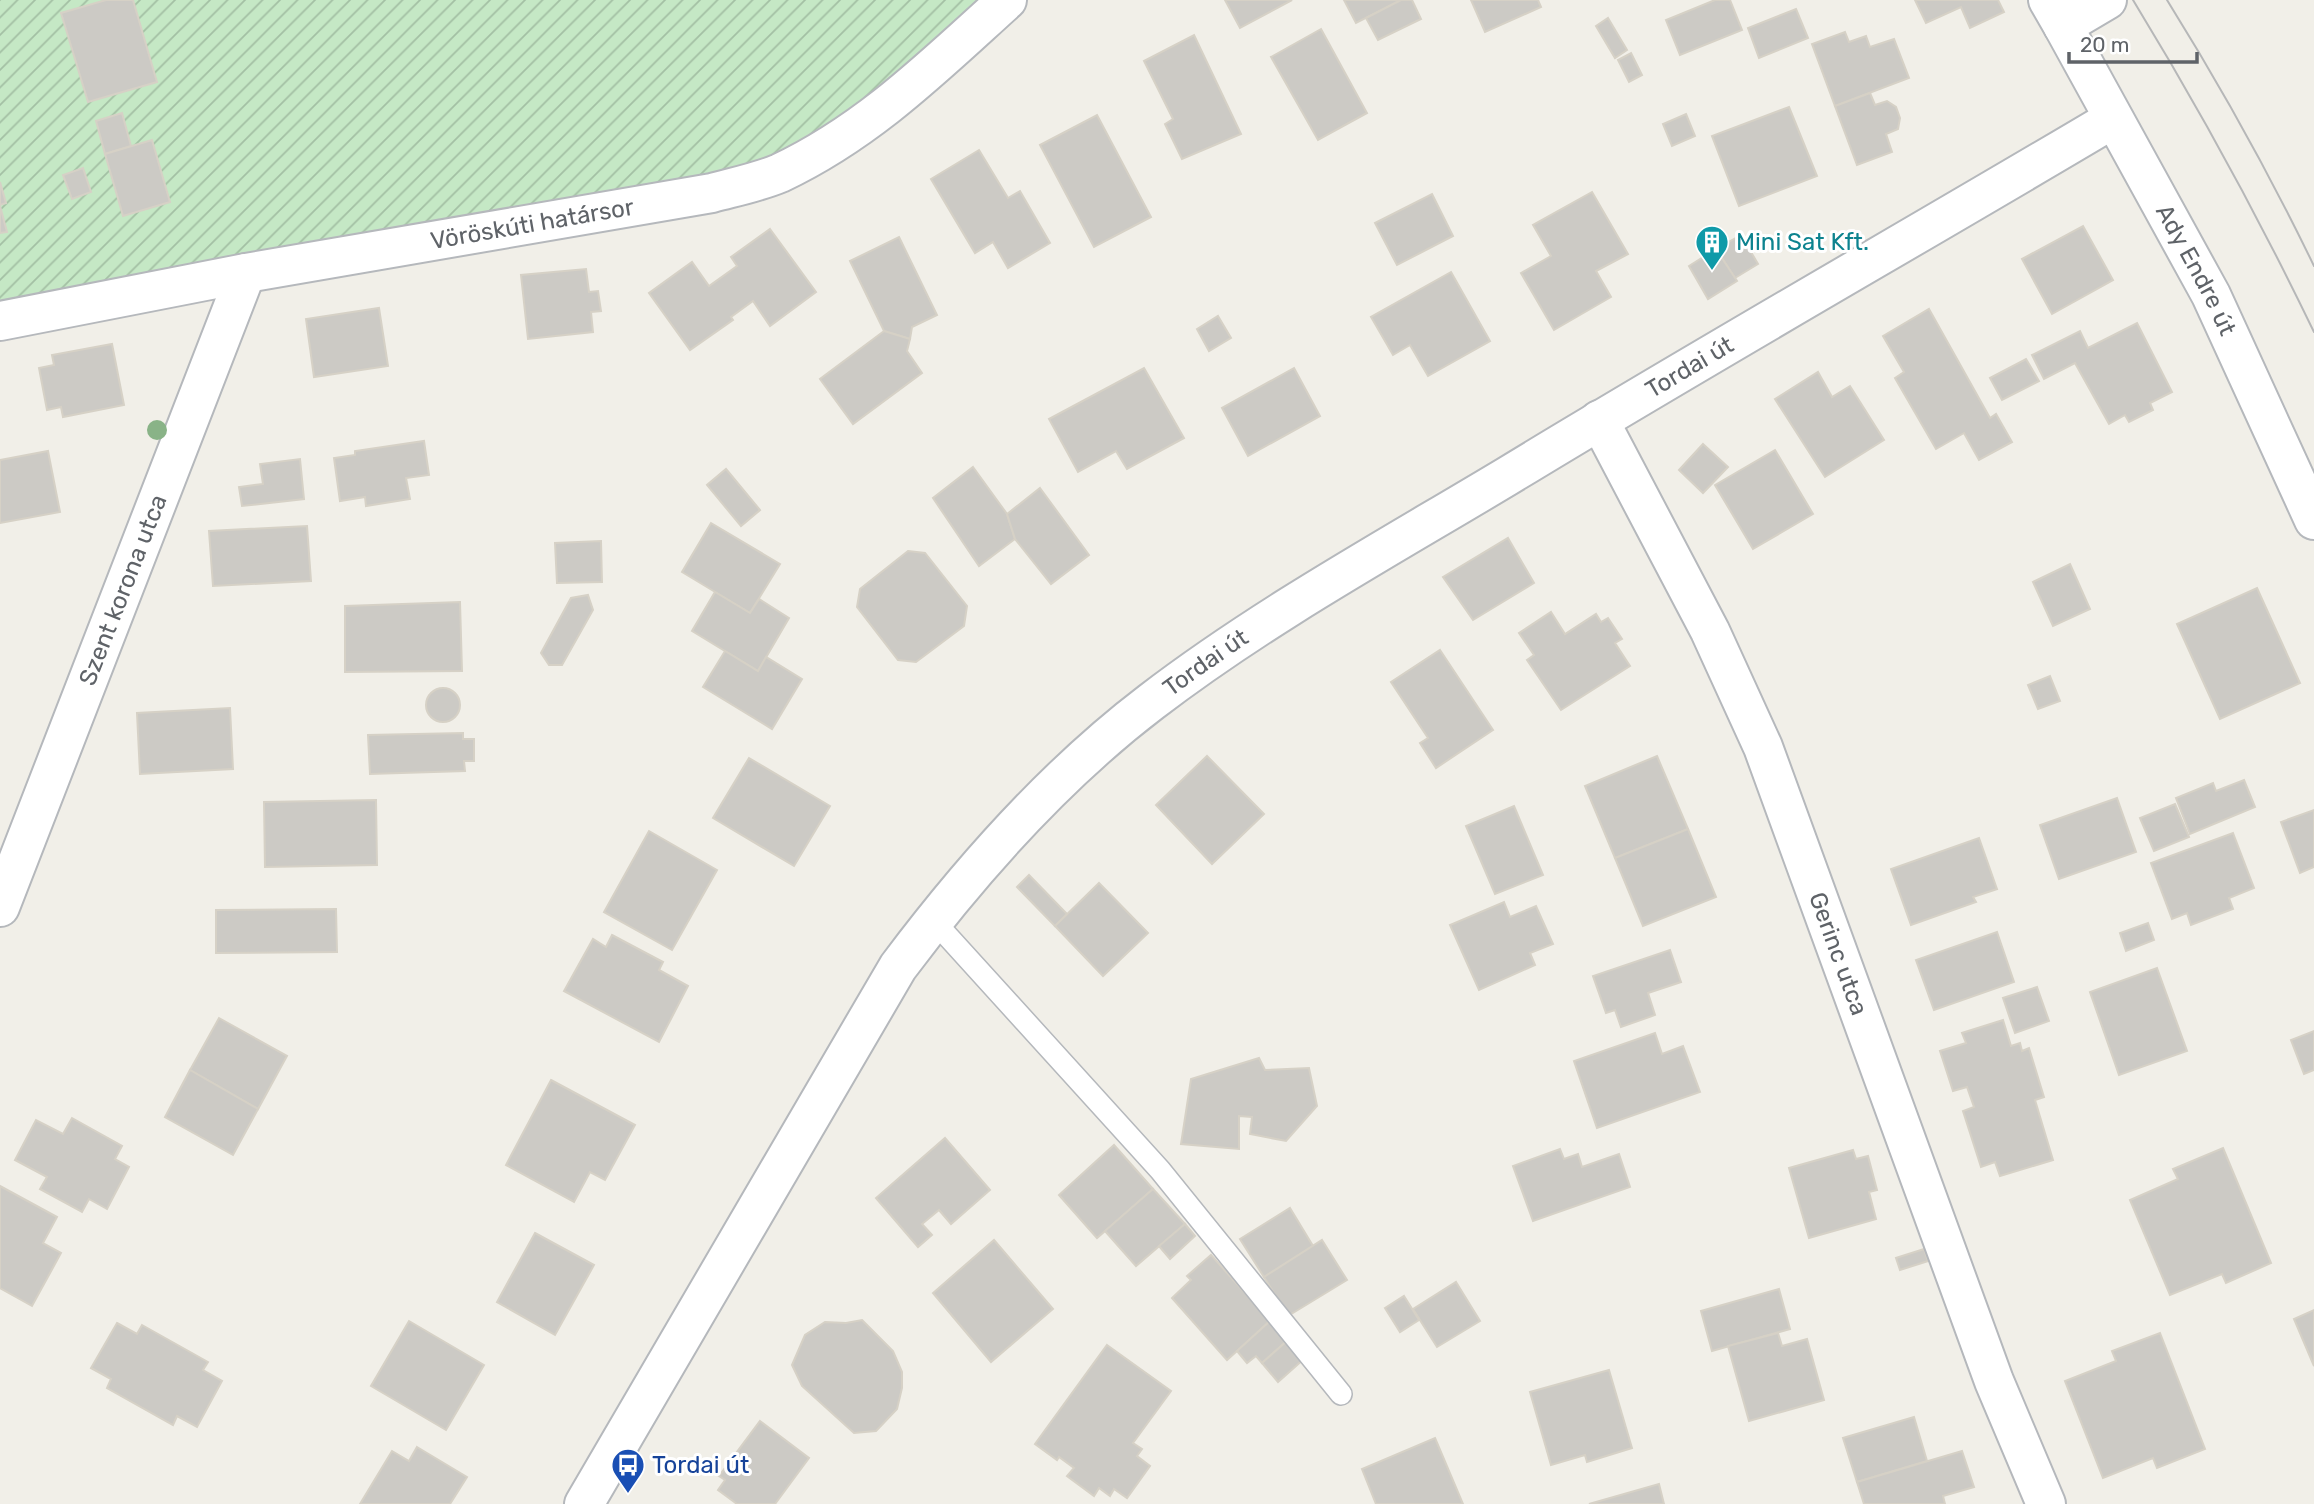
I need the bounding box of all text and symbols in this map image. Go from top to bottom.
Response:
scale bar [2069,21,2197,65]
text: 20 m [2080,32,2129,57]
street label: Vöröskúti határsor [428,193,636,255]
street label: Ady Endre út [2150,200,2242,340]
building icon: Mini Sat Kft. [1693,223,1731,272]
place label: Mini Sat Kft. [1736,228,1869,256]
street label: Tordai út [1640,330,1739,404]
street label: Szent korona utca [73,491,173,689]
street label: Tordai út [1158,623,1253,702]
street label: Gerinc utca [1803,888,1874,1019]
bus stop icon: Tordai út [609,1446,647,1495]
place label: Tordai út [652,1451,749,1479]

